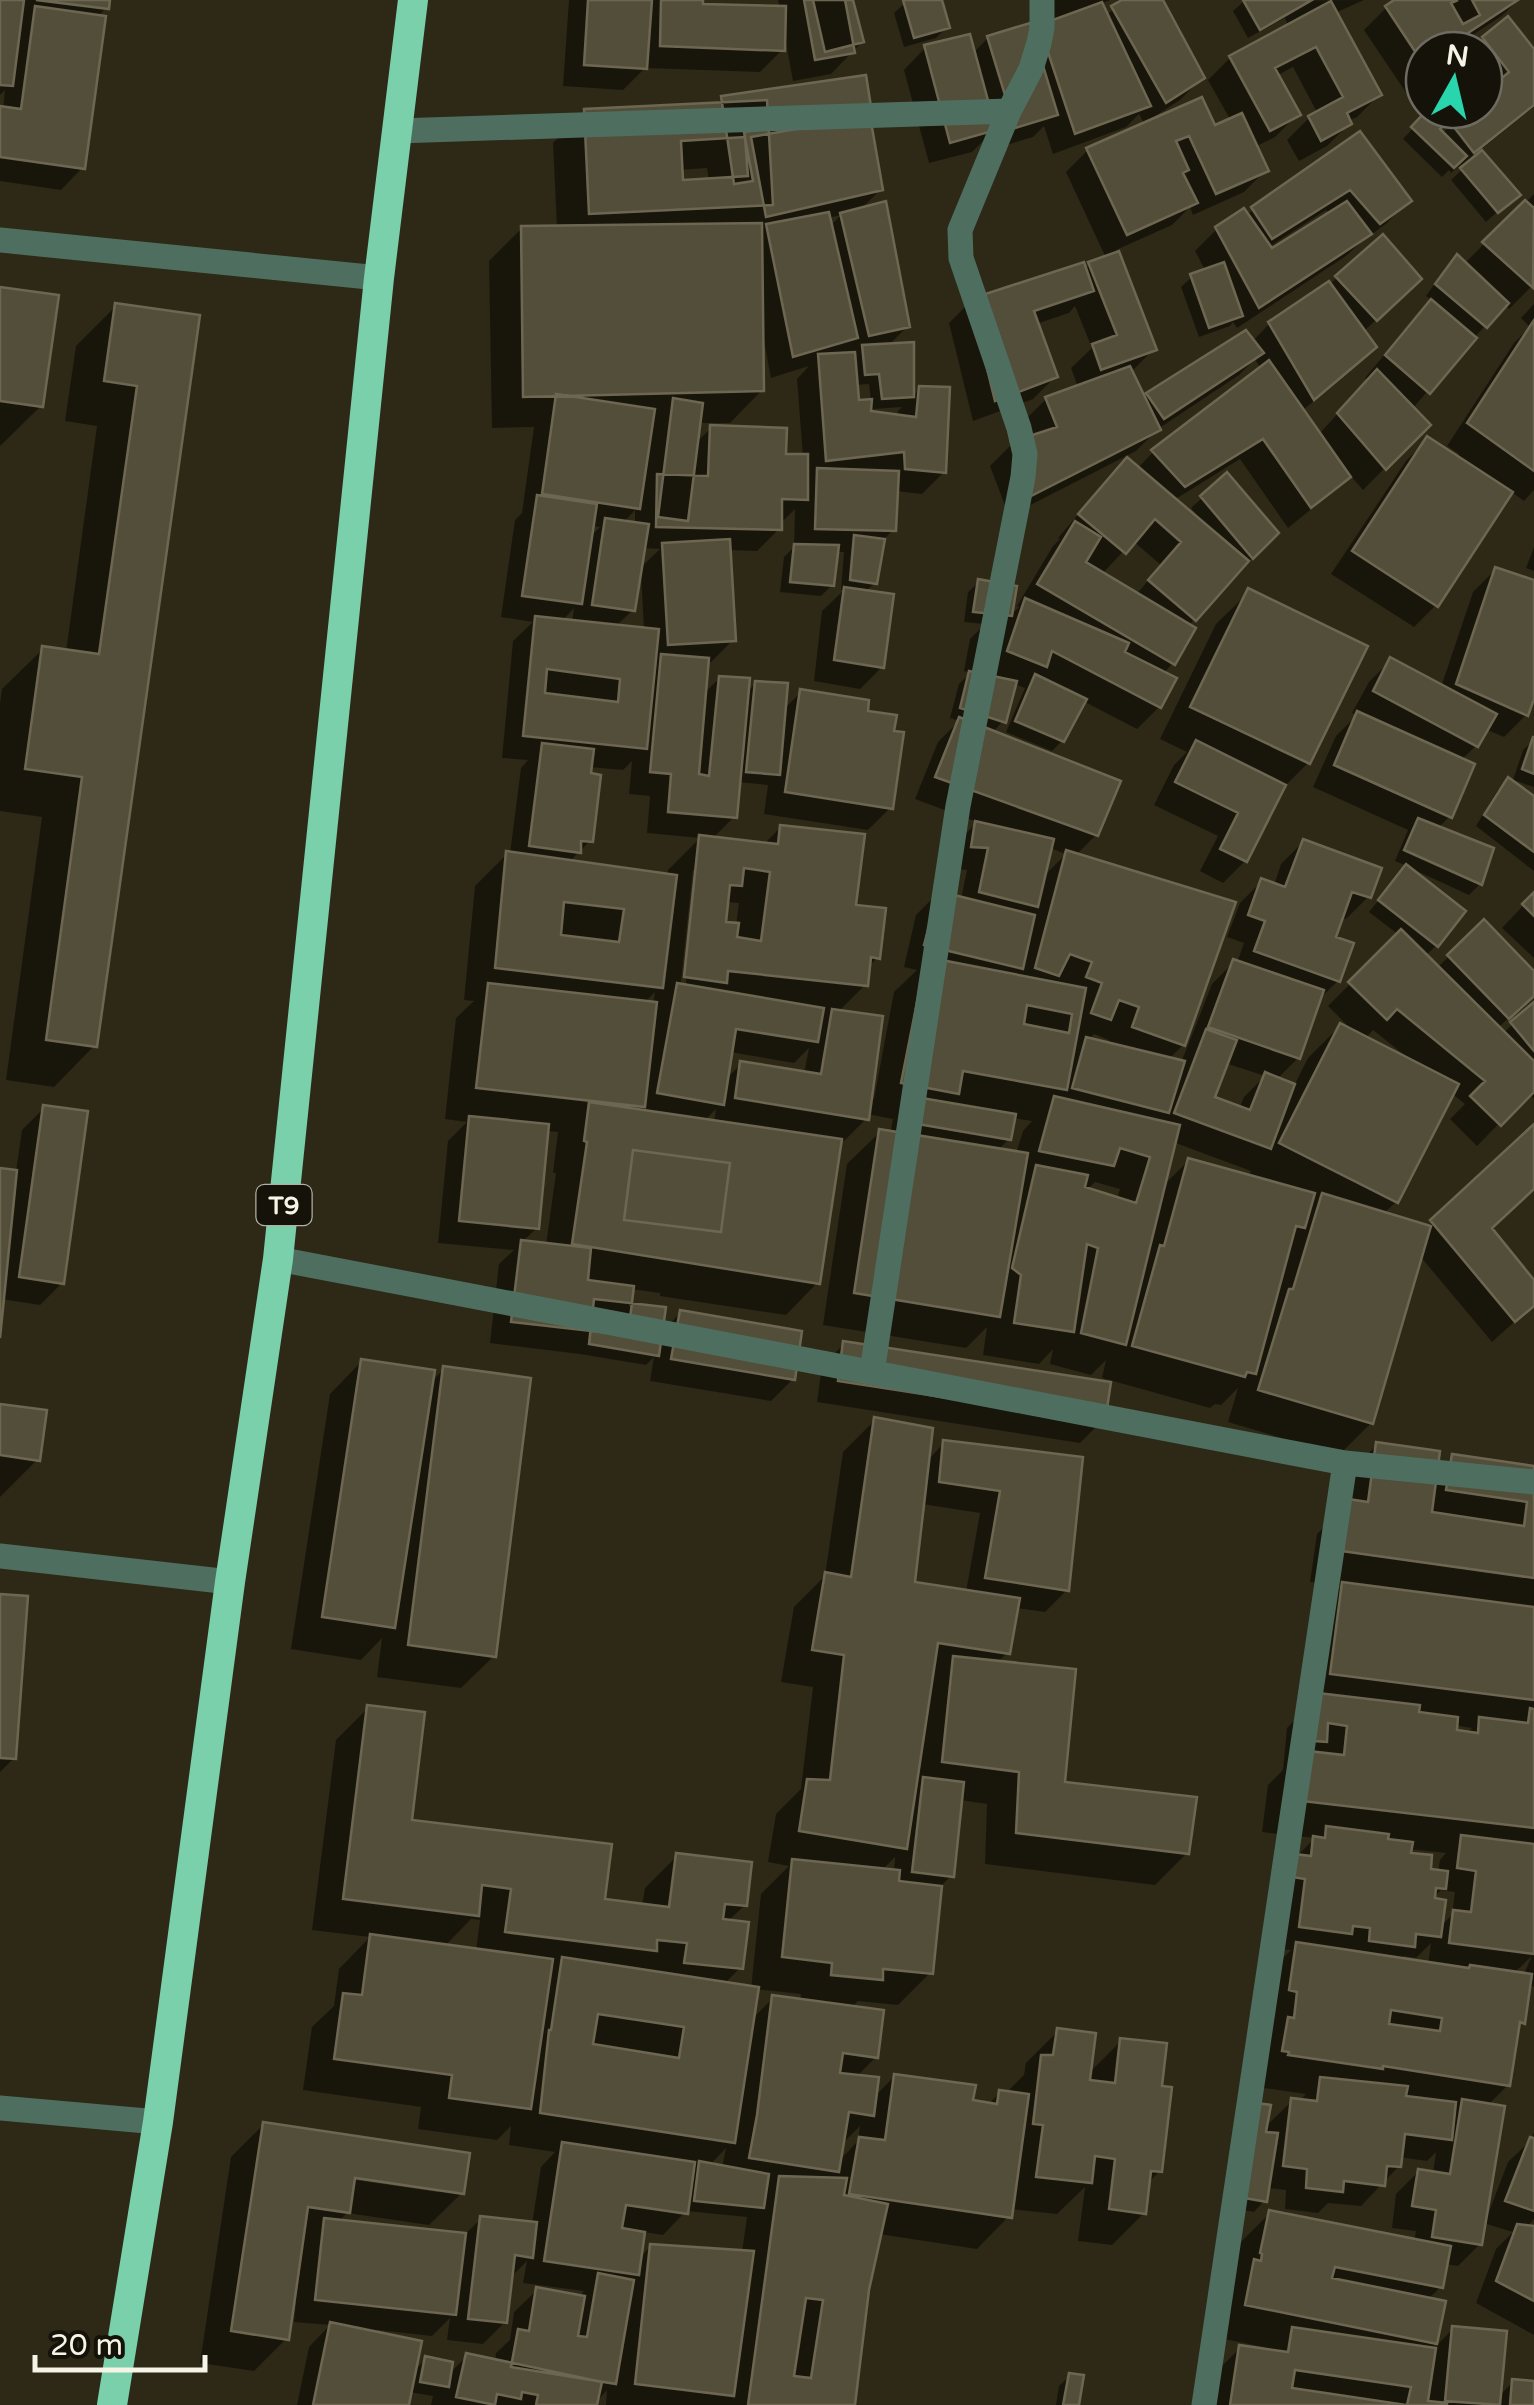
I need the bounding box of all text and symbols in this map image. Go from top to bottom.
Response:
north arrow [1404,30,1504,130]
text: N [1444,38,1471,75]
road number: T9 [256,1185,312,1225]
scale bar [35,2310,205,2372]
text: 20 m [50,2327,123,2364]

